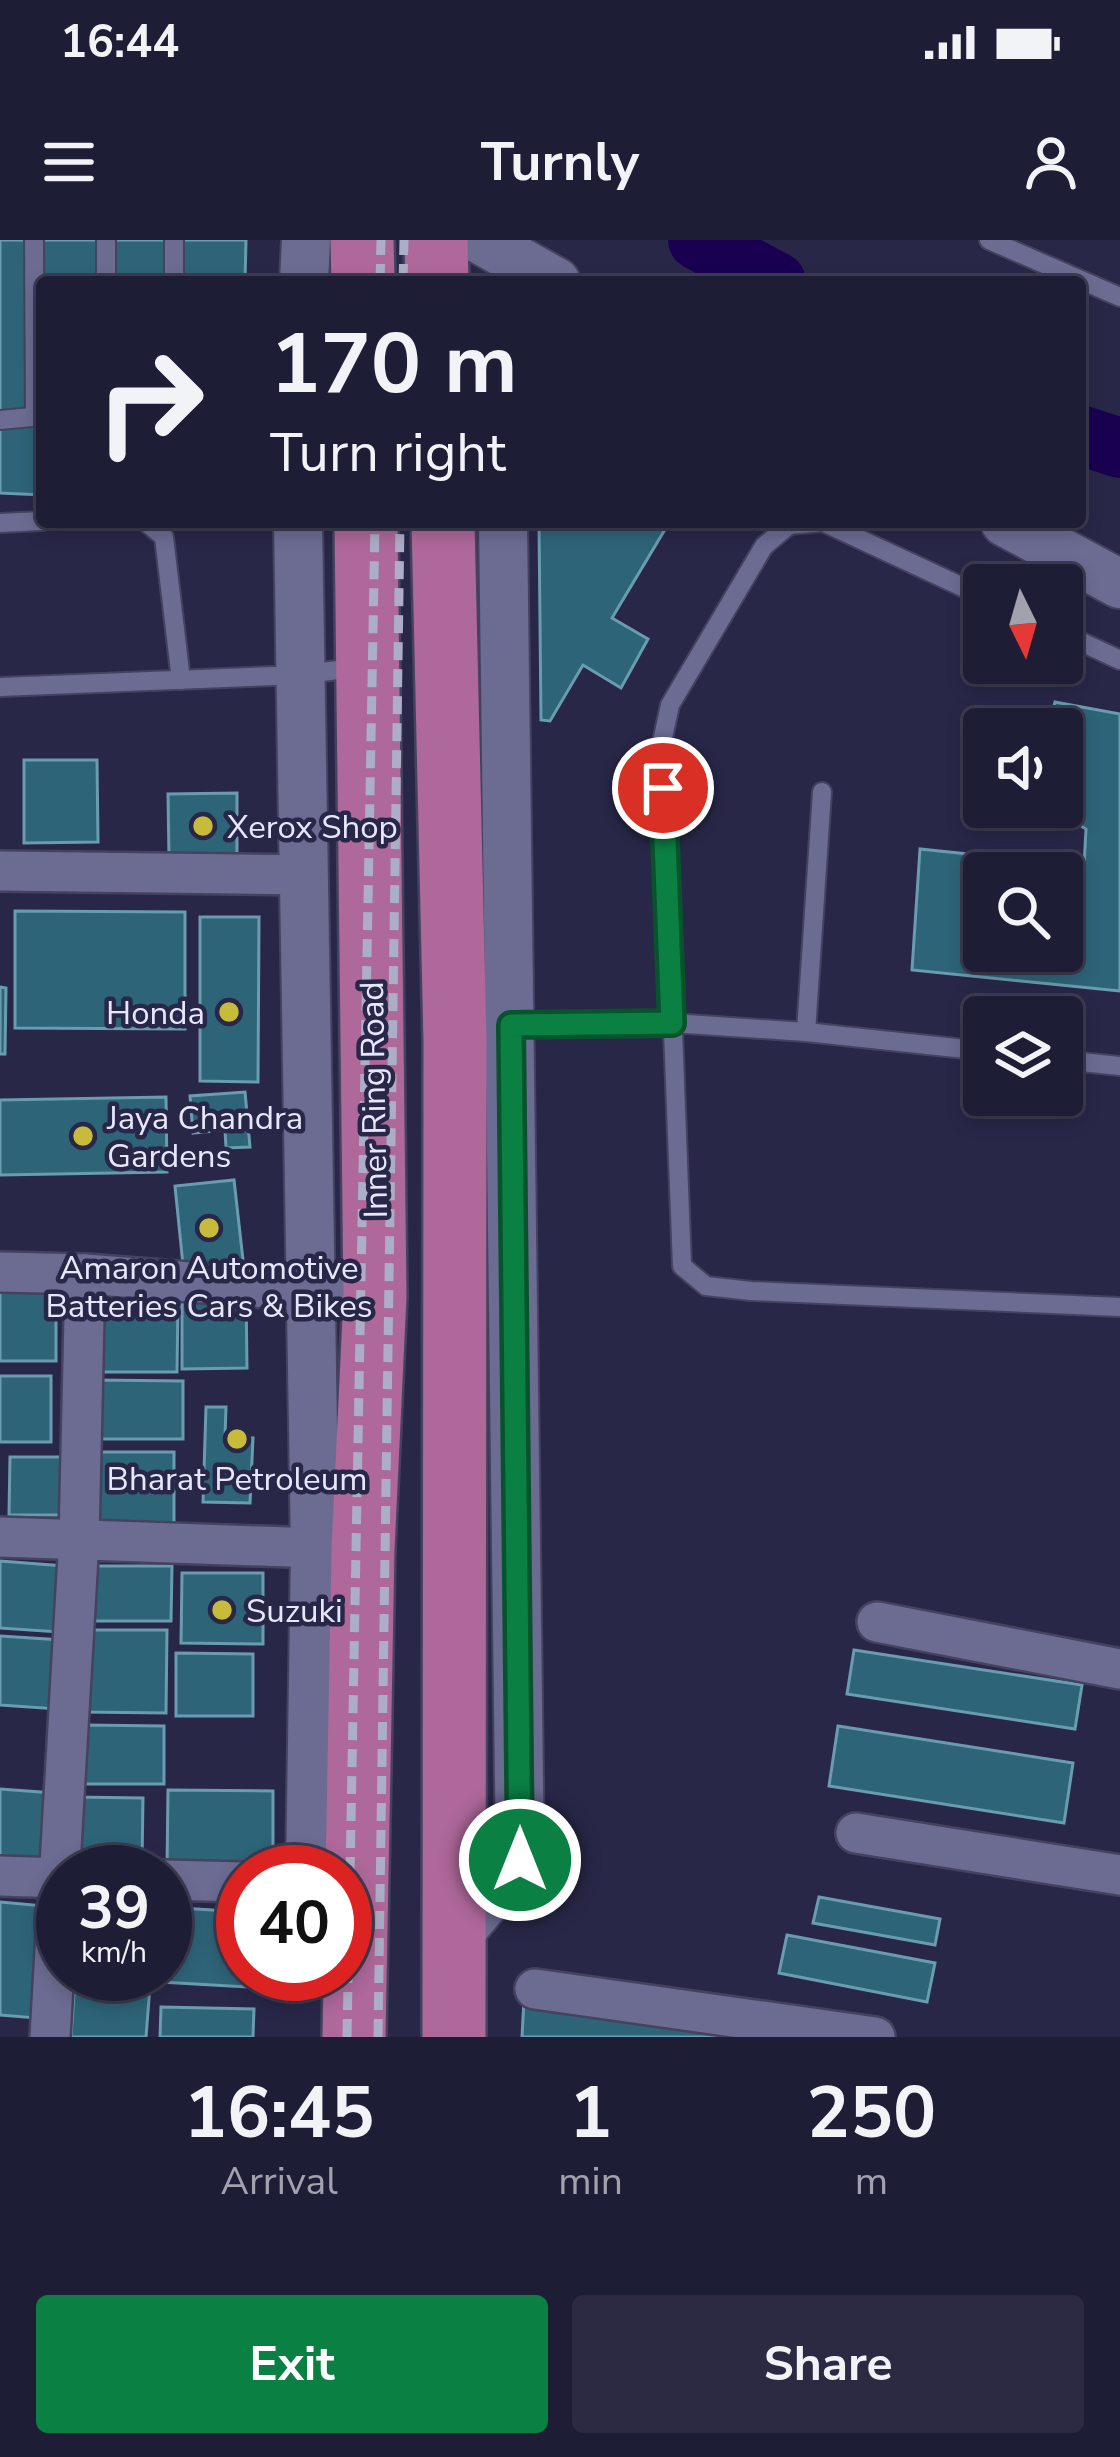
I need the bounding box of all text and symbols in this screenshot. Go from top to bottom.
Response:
text: 16:44 [60,12,179,73]
text: Turnly [481,125,639,199]
icon: menu [36,129,102,195]
icon: person [1018,129,1084,195]
text: 170 m [270,307,518,422]
icon: right [72,324,228,480]
text: Turn right [270,416,506,490]
north arrow [963,564,1083,684]
map controls [963,564,1083,1116]
button: sound [963,708,1083,828]
pin [612,737,714,839]
icon: arrive [630,755,696,821]
place label: Xerox Shop [227,805,398,850]
marker: Xerox Shop [190,813,216,839]
button: search [963,852,1083,972]
street label: Inner Ring Road [350,981,399,1219]
place label: Honda [106,991,205,1036]
button: layers [963,996,1083,1116]
marker: Honda [216,999,242,1025]
place label: Jaya Chandra Gardens [106,1096,303,1179]
marker: Jaya Chandra Gardens [70,1123,96,1149]
marker: Amaron Automotive Batteries Cars & Bikes [196,1215,222,1241]
place label: Amaron Automotive Batteries Cars & Bikes [45,1246,373,1329]
marker: Bharat Petroleum [224,1426,250,1452]
place label: Bharat Petroleum [107,1457,367,1502]
place label: Suzuki [246,1589,343,1634]
marker: Suzuki [209,1597,235,1623]
position arrow [457,1797,583,1923]
speed limit sign: 40 [216,1845,372,2001]
text: 39 [78,1867,150,1949]
text: km/h [81,1932,147,1973]
text: 16:45 [184,2064,374,2162]
text: 1 [569,2064,612,2162]
text: 250 [807,2064,936,2162]
text: Arrival [220,2155,338,2208]
text: min [558,2155,623,2208]
text: m [855,2155,888,2208]
button: Exit [36,2295,548,2433]
button: Share [572,2295,1084,2433]

